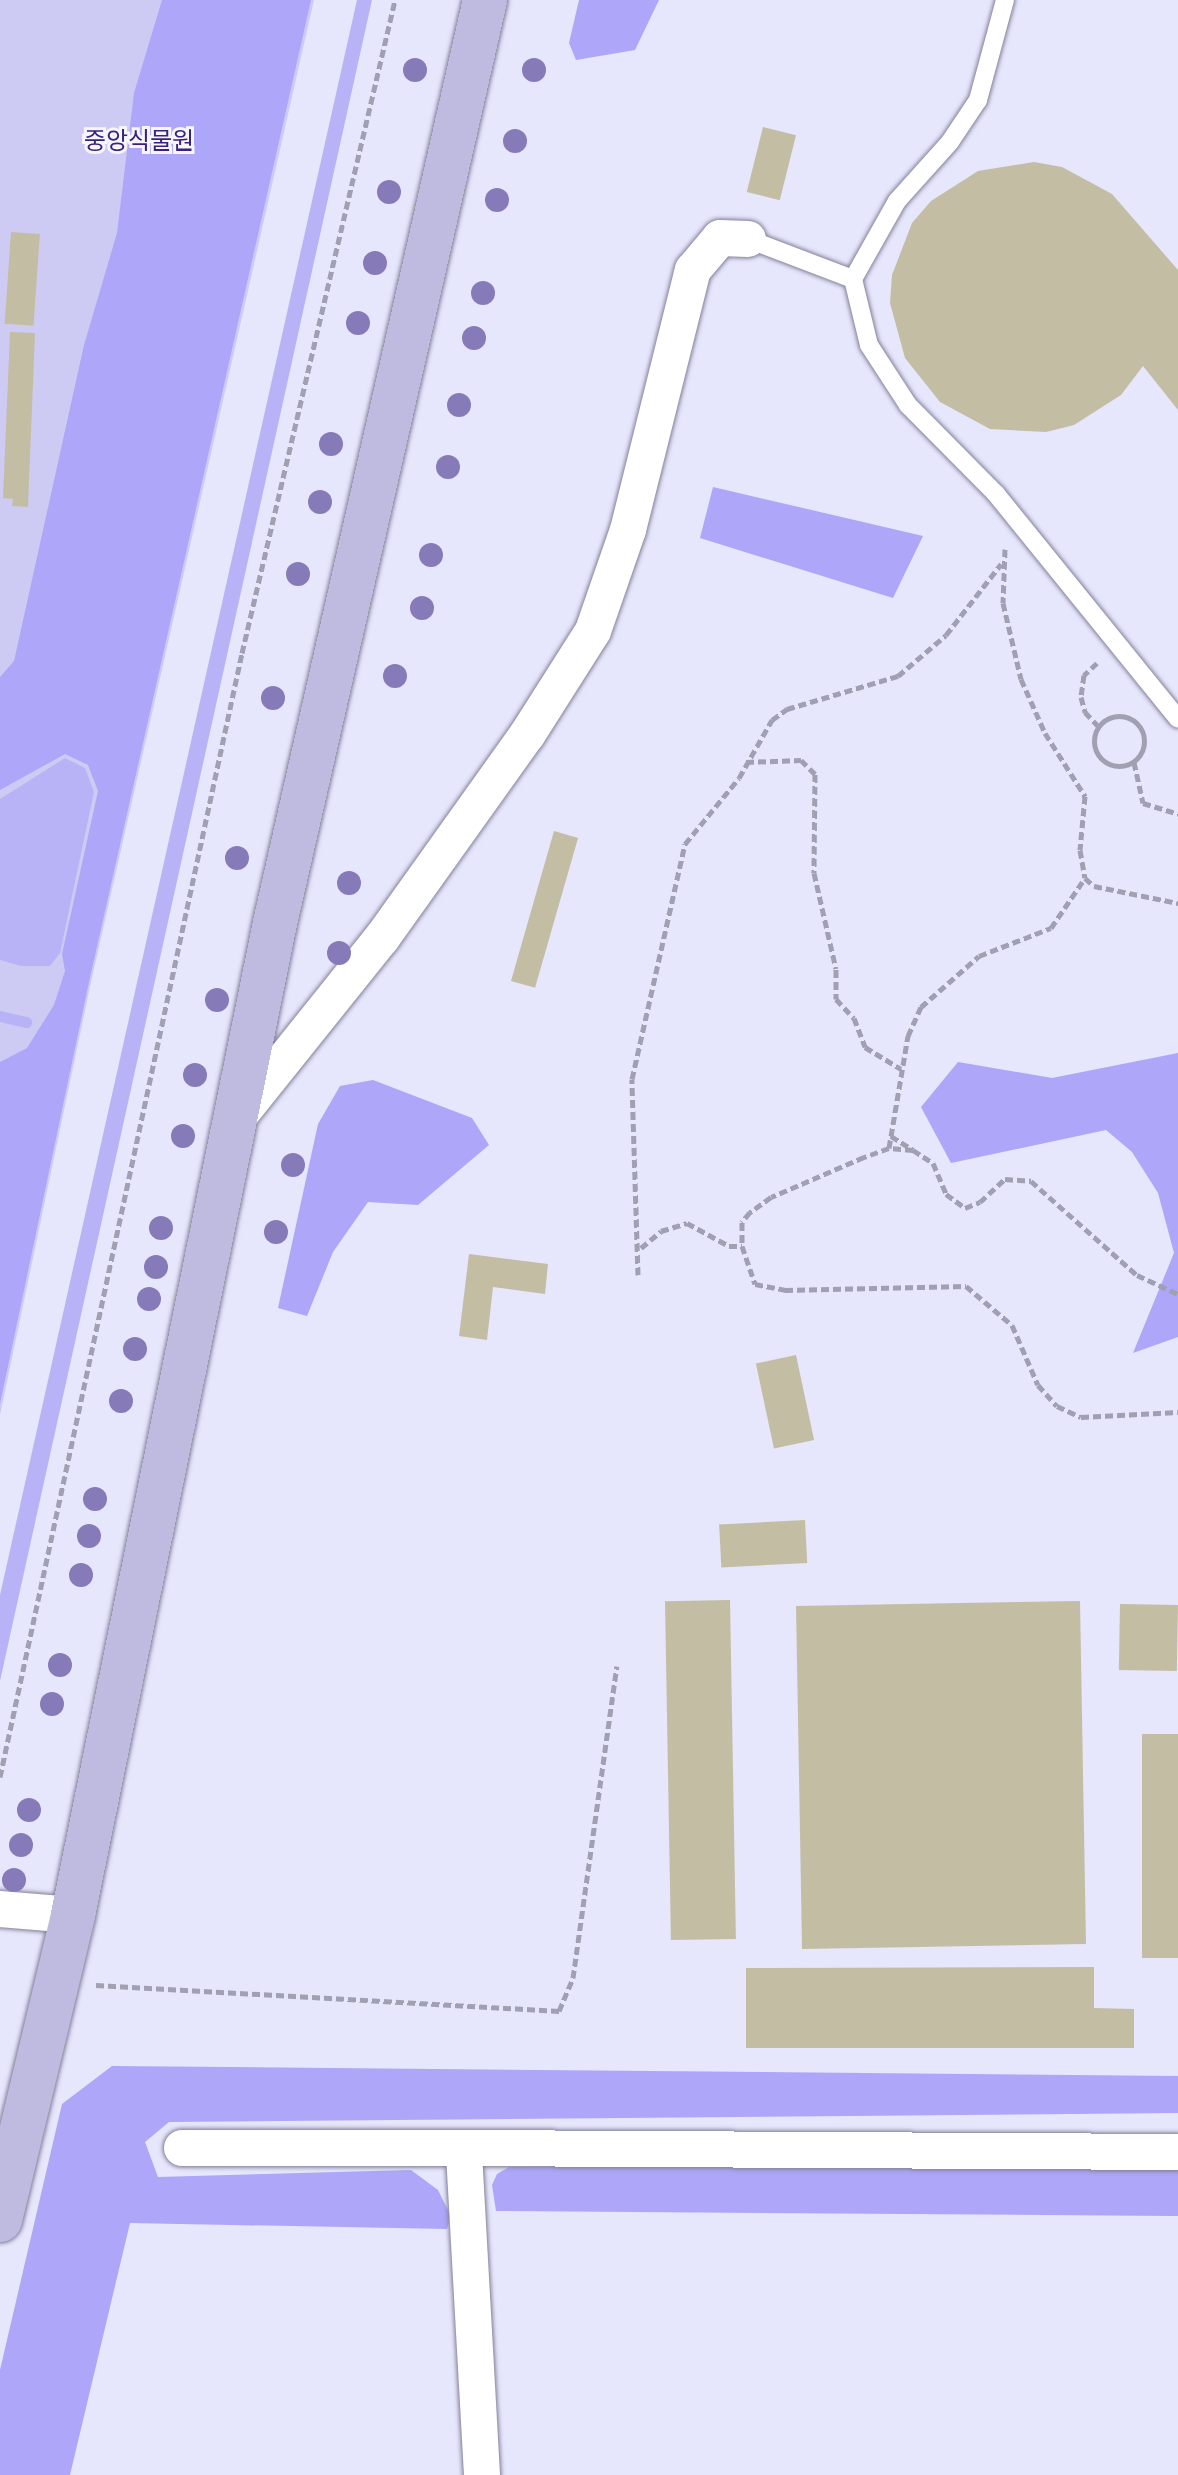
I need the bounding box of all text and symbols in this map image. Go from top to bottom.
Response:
park label: 중앙식물원 [84,126,194,154]

